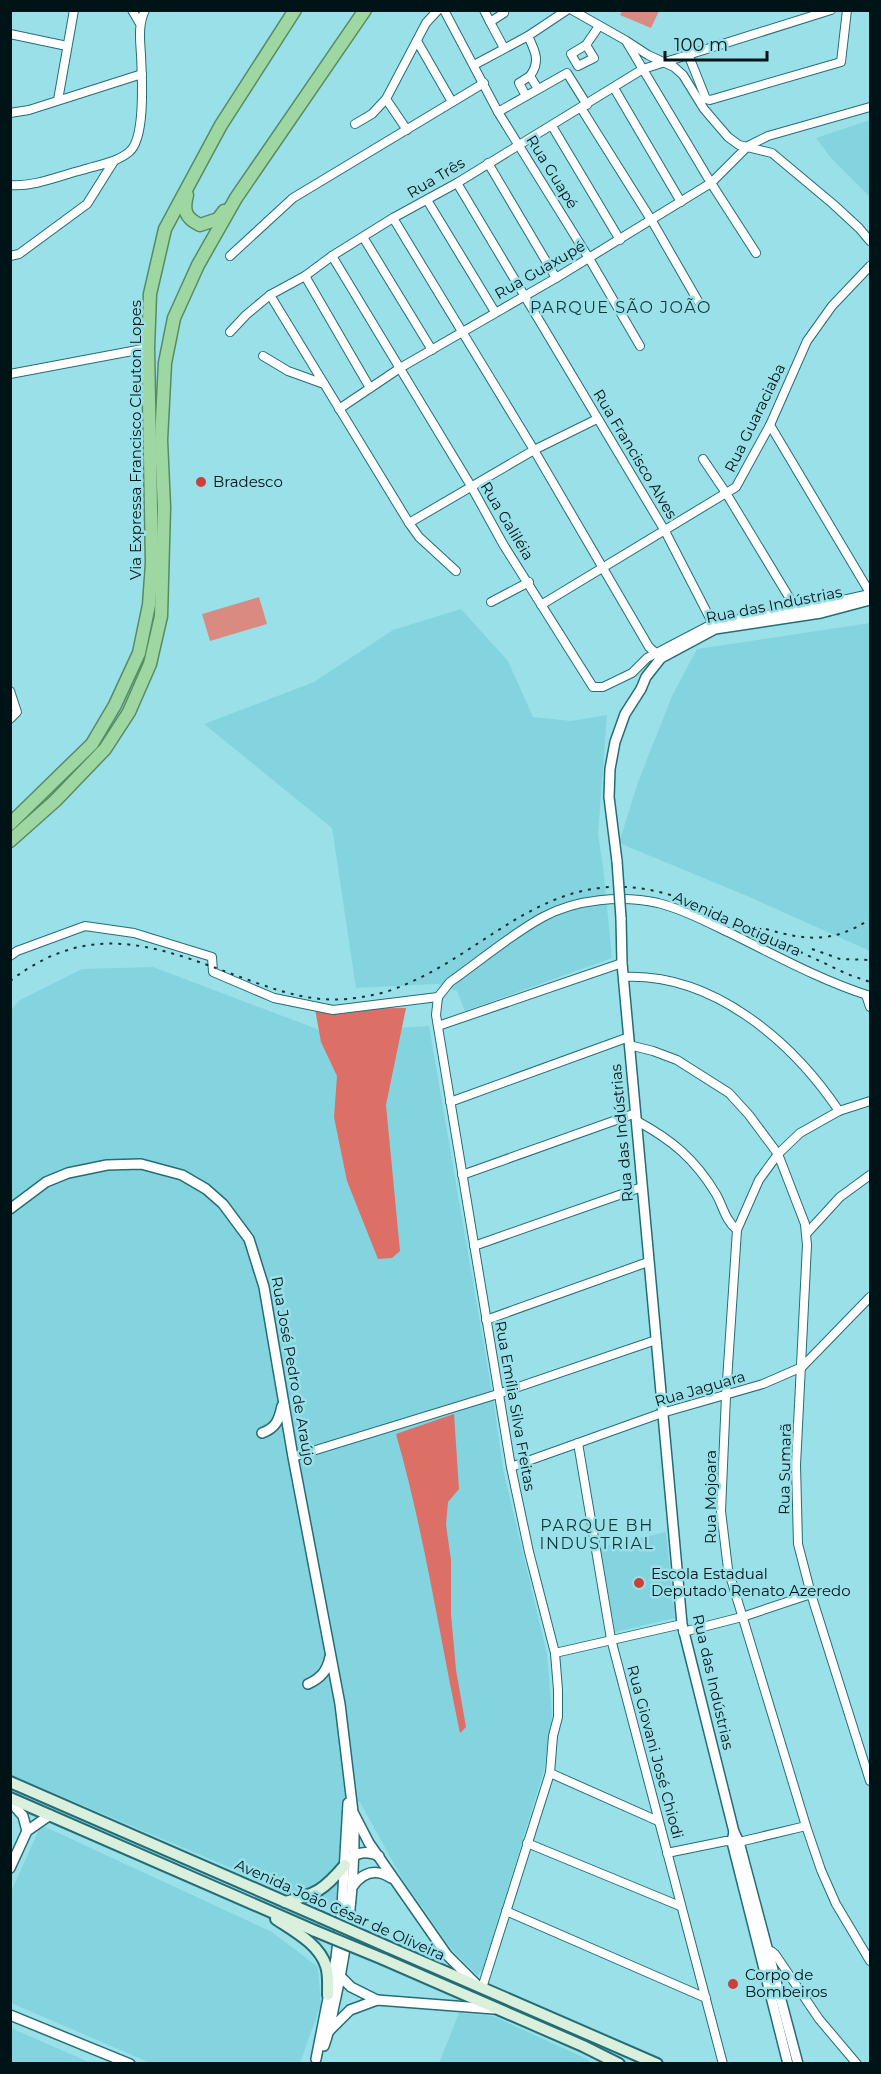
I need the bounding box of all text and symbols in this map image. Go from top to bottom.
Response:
scale bar [665,24,767,62]
text: 100 m [674,34,728,56]
street label: Rua Guapé [522,131,583,212]
street label: Rua Três [403,153,468,202]
street label: Rua Guaxupé [491,236,588,303]
district label: PARQUE SÃO JOÃO [530,298,712,317]
street label: Via Expressa Francisco Cleuton Lopes [126,300,145,580]
street label: Rua Guaraciaba [720,360,789,475]
street label: Rua Francisco Alves [589,385,682,522]
place label: Bradesco [213,472,283,491]
marker: Bradesco [194,475,208,489]
street label: Rua Galiléia [477,478,538,563]
street label: Rua das Indústrias [704,582,844,627]
street label: Avenida Potiguara [670,887,804,960]
street label: Rua das Indústrias [606,1063,637,1203]
street label: Rua José Pedro de Araújo [267,1275,319,1467]
street label: Rua Emília Silva Freitas [491,1319,540,1493]
street label: Rua Jaguara [652,1366,747,1411]
street label: Rua Sumarã [774,1423,795,1515]
street label: Rua Mojoara [701,1450,720,1544]
district label: PARQUE BH INDUSTRIAL [540,1516,654,1553]
place label: Escola Estadual Deputado Renato Azeredo [651,1564,851,1600]
marker: Escola Estadual Deputado Renato Azeredo [632,1576,646,1590]
street label: Rua das Indústrias [689,1612,738,1751]
street label: Rua Giovani José Chiodi [623,1663,688,1841]
street label: Avenida João César de Oliveira [232,1854,448,1965]
place label: Corpo de Bombeiros [745,1965,827,2001]
marker: Corpo de Bombeiros [726,1977,740,1991]

